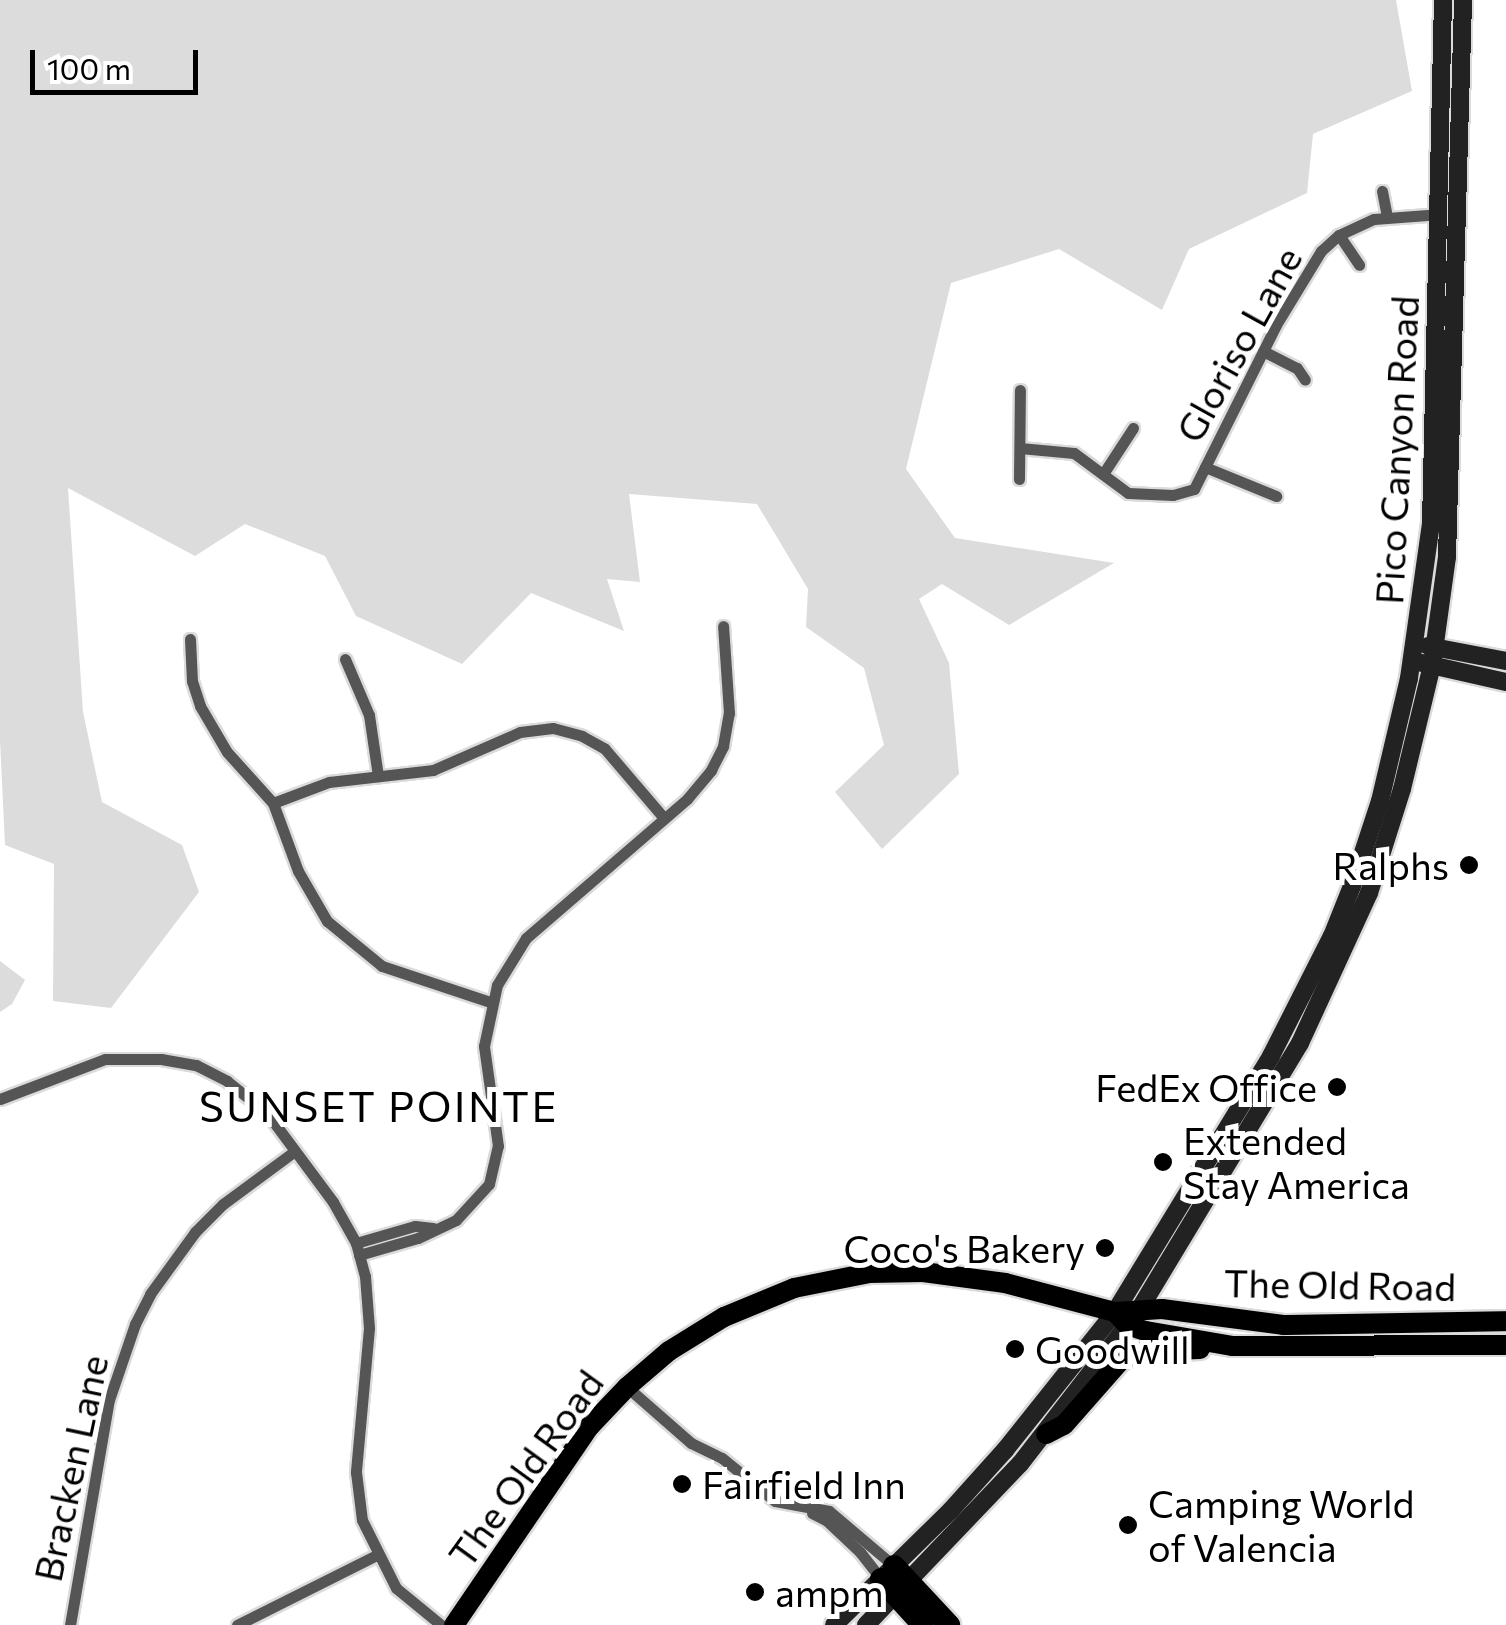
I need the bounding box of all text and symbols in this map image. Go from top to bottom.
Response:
scale bar [35,30,202,92]
text: 100 m [47,49,131,86]
street label: Gloriso Lane [1166,239,1310,449]
street label: Pico Canyon Road [1365,294,1427,606]
place label: Ralphs [1333,842,1449,888]
marker: Ralphs [1458,854,1480,876]
place label: FedEx Office [1095,1064,1317,1110]
marker: FedEx Office [1326,1076,1348,1098]
district label: SUNSET POINTE [199,1080,559,1130]
place label: Extended Stay America [1183,1117,1410,1206]
marker: Extended Stay America [1152,1151,1174,1173]
place label: Coco's Bakery [844,1225,1085,1271]
marker: Coco's Bakery [1094,1237,1116,1259]
street label: The Old Road [1224,1259,1456,1309]
place label: Goodwill [1035,1326,1190,1372]
marker: Goodwill [1004,1338,1026,1360]
street label: Bracken Lane [24,1351,116,1585]
street label: The Old Road [438,1361,612,1575]
place label: Fairfield Inn [702,1461,906,1507]
marker: Fairfield Inn [671,1473,693,1495]
place label: Camping World of Valencia [1148,1480,1415,1570]
marker: Camping World of Valencia [1117,1514,1139,1536]
place label: ampm [775,1569,884,1615]
marker: ampm [744,1581,766,1603]

